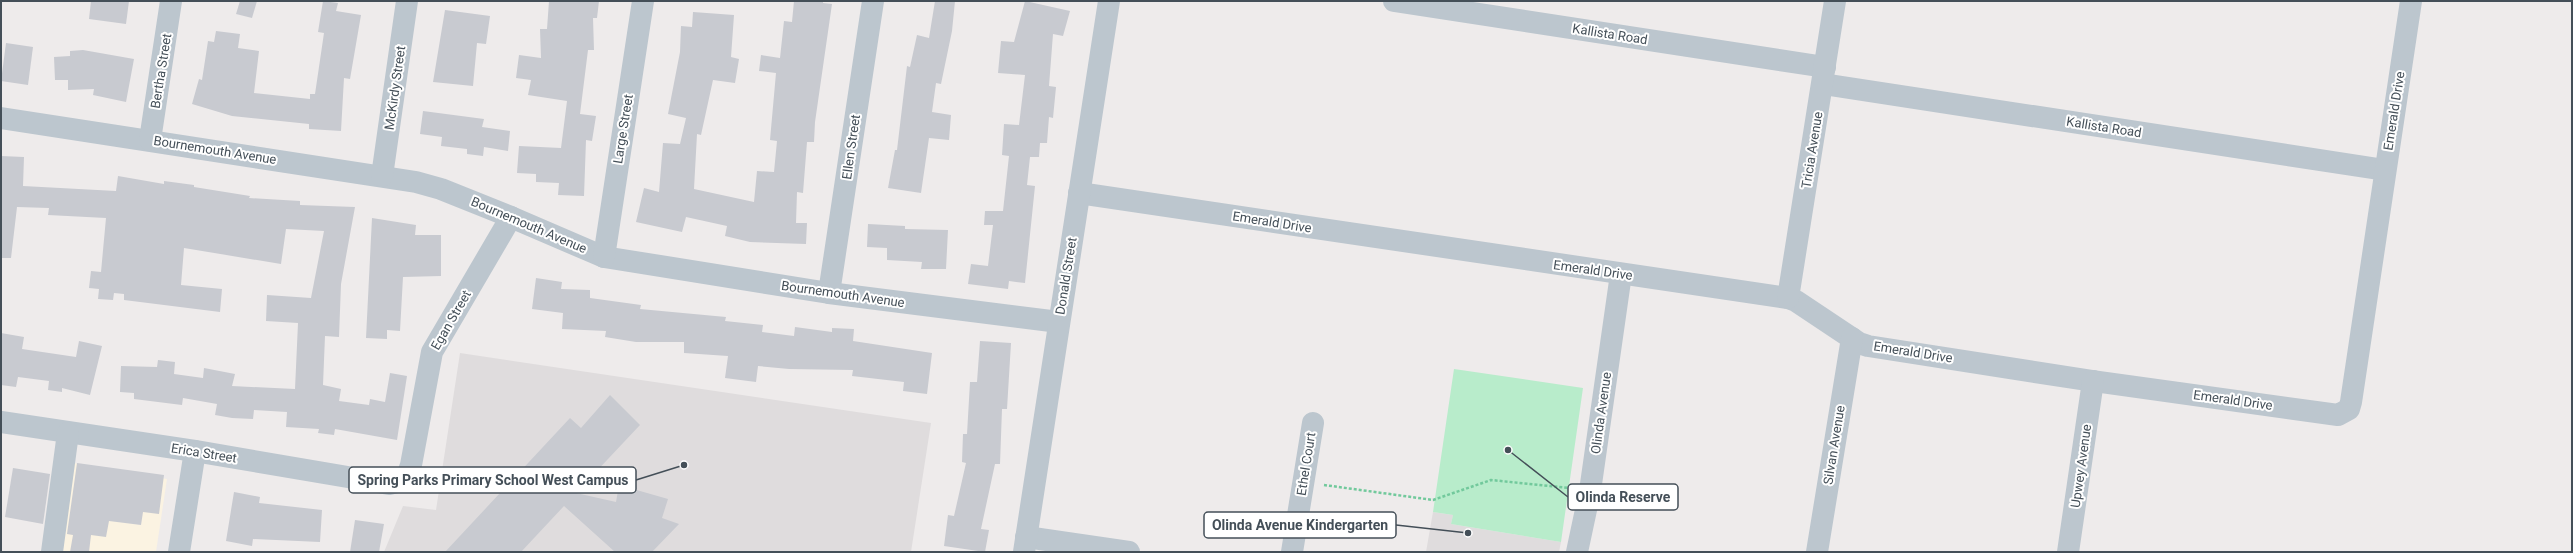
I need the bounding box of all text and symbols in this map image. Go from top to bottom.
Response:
street label: Kallista Road [1571,21,1649,47]
street label: Bertha Street [148,32,174,110]
street label: McKirdy Street [382,45,408,131]
street label: Emerald Drive [2380,70,2408,152]
street label: Large Street [610,93,636,165]
street label: Tricia Avenue [1799,110,1825,190]
street label: Ellen Street [839,114,863,180]
street label: Kallista Road [2065,114,2143,140]
street label: Bournemouth Avenue [152,133,278,167]
street label: Bournemouth Avenue [469,194,589,256]
street label: Emerald Drive [1231,208,1313,236]
street label: Donald Street [1052,236,1080,316]
street label: Emerald Drive [1552,257,1634,283]
street label: Bournemouth Avenue [780,278,906,310]
street label: Egan Street [428,288,474,352]
street label: Emerald Drive [1872,338,1954,366]
street label: Olinda Avenue [1588,371,1614,455]
street label: Emerald Drive [2192,387,2274,413]
street label: Silvan Avenue [1820,404,1848,486]
street label: Upwey Avenue [2068,423,2094,509]
street label: Ethel Court [1294,431,1318,497]
street label: Erica Street [170,440,238,466]
callout: Spring Parks Primary School West Campus [349,467,636,493]
text: Spring Parks Primary School West Campus [357,472,629,488]
callout: Olinda Reserve [1568,484,1678,510]
text: Olinda Reserve [1576,489,1671,505]
callout: Olinda Avenue Kindergarten [1204,512,1396,538]
text: Olinda Avenue Kindergarten [1212,517,1388,533]

